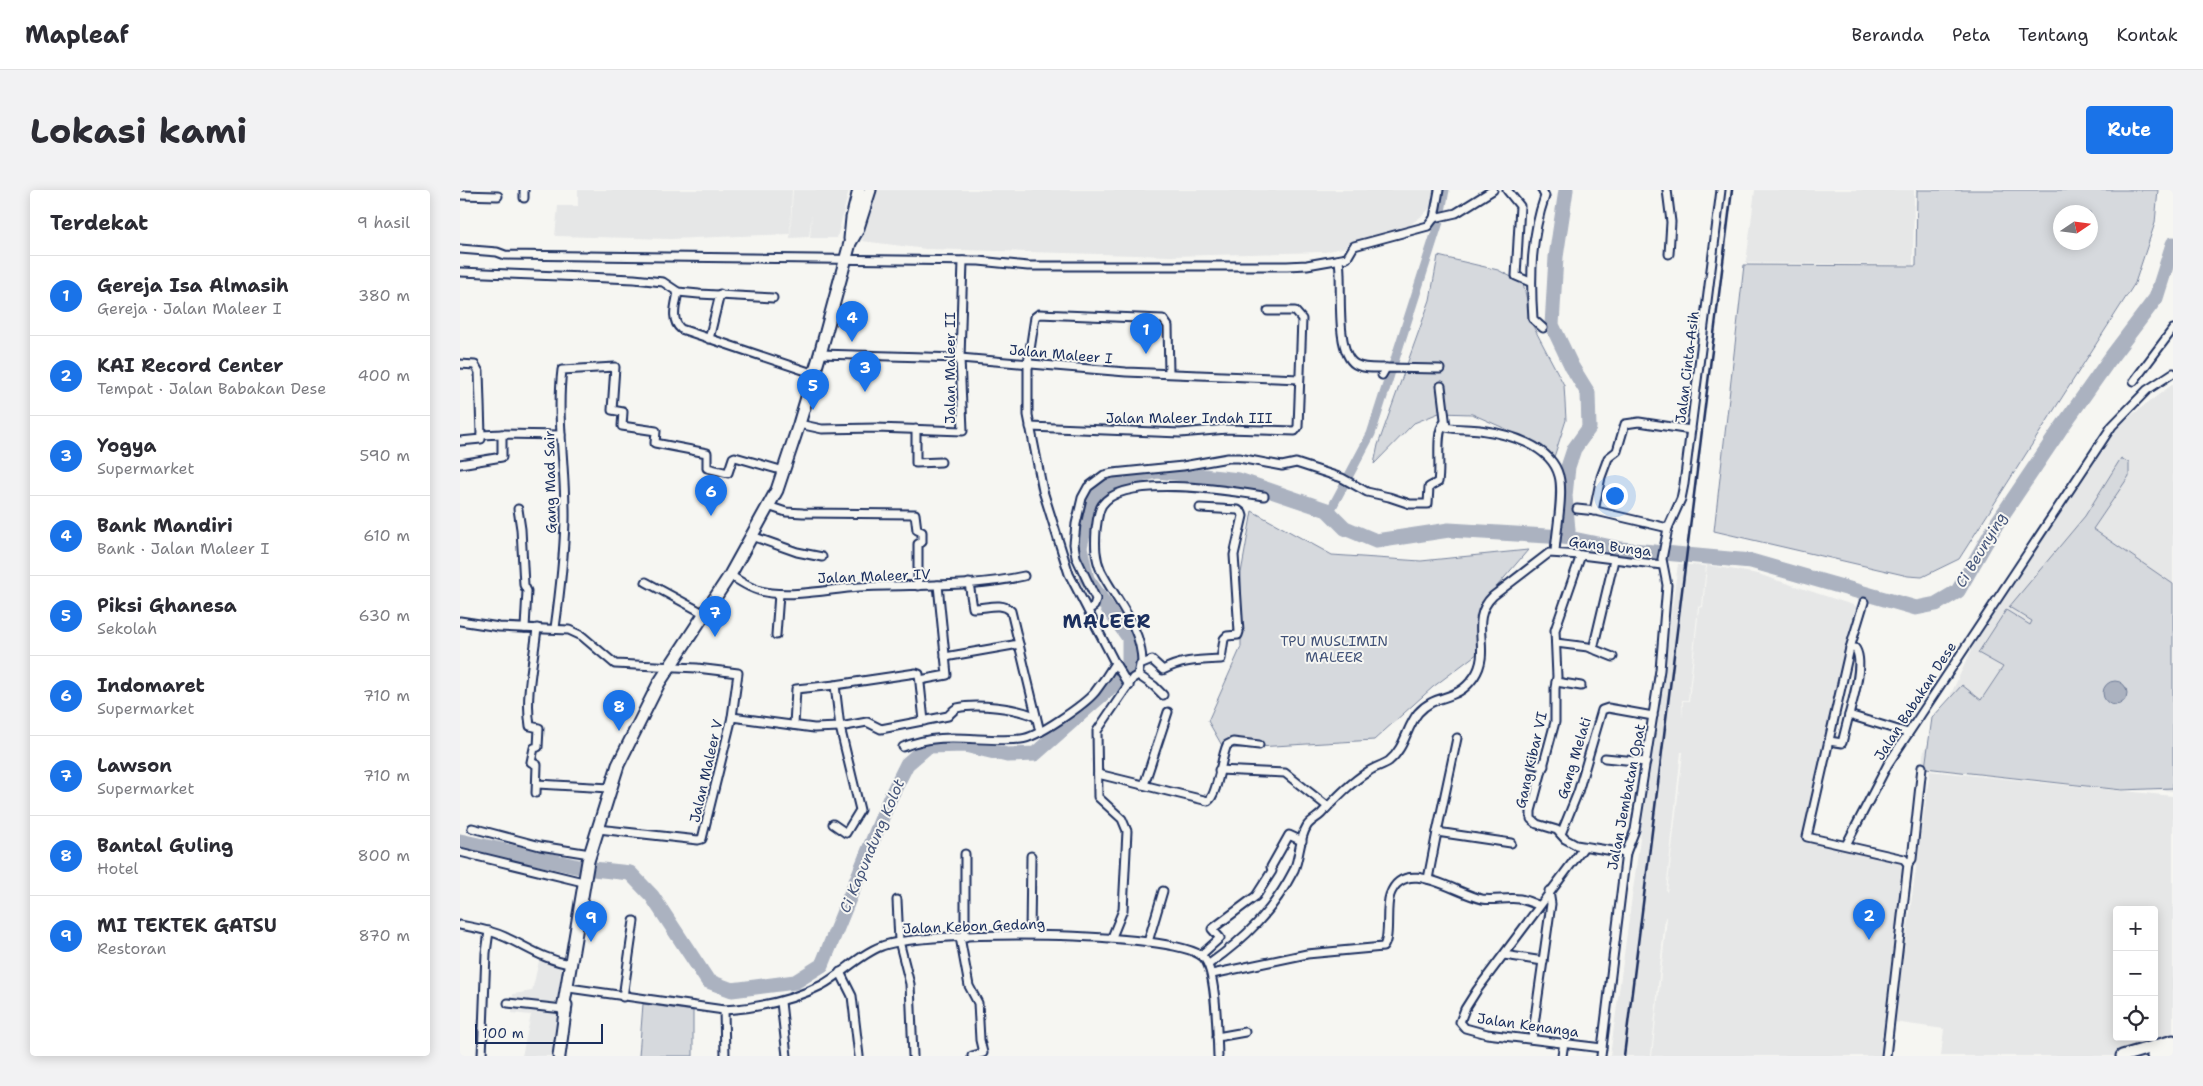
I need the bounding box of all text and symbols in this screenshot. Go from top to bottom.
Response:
text: Mapleaf [25,19,129,51]
text: Beranda [1852,23,1924,47]
text: Peta [1952,23,1990,47]
text: Tentang [2018,23,2089,47]
text: Kontak [2117,23,2178,47]
button: Rute [2086,106,2173,154]
text: Lokasi kami [30,107,247,154]
north arrow [2053,205,2098,250]
text: Terdekat [50,209,148,237]
text: 9 hasil [357,212,410,233]
text: Gereja Isa Almasih [97,273,289,298]
text: 1 [62,285,70,306]
text: 380 m [358,285,410,306]
text: Gereja · Jalan Maleer I [97,298,282,319]
pin: 4 [836,301,868,342]
street label: Jalan Cinta-Asih [1671,310,1703,424]
street label: Jalan Maleer II [941,312,959,424]
pin: 1 [1130,313,1162,354]
street label: Jalan Maleer I [1008,341,1114,368]
pin: 3 [849,351,881,392]
text: KAI Record Center [97,353,283,378]
text: 2 [60,365,72,386]
text: 400 m [357,365,410,386]
pin: 5 [797,369,829,410]
text: Tempat · Jalan Babakan Dese [97,378,326,399]
street label: Jalan Maleer Indah III [1106,409,1273,427]
street label: Gang Mad Sair [540,430,560,534]
text: Yogya [97,433,156,458]
text: 3 [60,445,72,466]
text: 590 m [360,445,410,466]
text: Supermarket [97,458,194,479]
pin: 6 [695,475,727,516]
your location [1602,483,1628,509]
water label: Ci Beunying [1951,509,2011,591]
text: Bank Mandiri [97,513,233,538]
text: 4 [60,525,72,546]
text: 610 m [363,525,410,546]
street label: Gang Bunga [1568,532,1653,560]
text: Bank · Jalan Maleer I [97,538,269,559]
street label: Jalan Maleer IV [817,565,931,587]
text: Piksi Ghanesa [97,593,237,618]
pin: 7 [699,596,731,637]
text: 5 [61,605,71,626]
text: 630 m [358,605,410,626]
district label: MALEER [1063,609,1151,634]
text: Sekolah [97,618,157,639]
park label: TPU MUSLIMIN MALEER [1280,632,1388,666]
street label: Jalan Babakan Dese [1870,638,1960,764]
text: Indomaret [97,673,205,698]
text: 6 [60,685,72,706]
text: 710 m [363,685,410,706]
pin: 8 [603,690,635,731]
text: Supermarket [97,698,194,719]
street label: Gang Kibar VI [1511,709,1551,810]
street label: Gang Melati [1553,715,1595,801]
street label: Jalan Maleer V [685,717,727,824]
street label: Jalan Jembatan Opat [1603,722,1649,872]
text: Lawson [97,753,172,778]
text: 7 [60,765,72,786]
text: 710 m [363,765,410,786]
water label: Ci Kapundung Kolot [835,776,909,916]
text: Supermarket [97,778,194,799]
text: Bantal Guling [97,833,233,858]
text: 8 [60,845,72,866]
text: 800 m [358,845,410,866]
text: Hotel [97,858,138,879]
pin: 2 [1853,899,1885,940]
pin: 9 [575,901,607,942]
map controls [2113,906,2158,1041]
button: + [2113,906,2158,951]
text: MI TEKTEK GATSU [97,913,277,938]
street label: Jalan Kebon Gedang [902,915,1046,937]
text: 9 [60,925,72,946]
text: 870 m [359,925,410,946]
text: Restoran [97,938,166,959]
button: − [2113,951,2158,996]
button: locate [2113,996,2158,1041]
street label: Jalan Kenanga [1476,1009,1580,1041]
scale bar [475,1021,602,1044]
text: 100 m [482,1024,524,1042]

